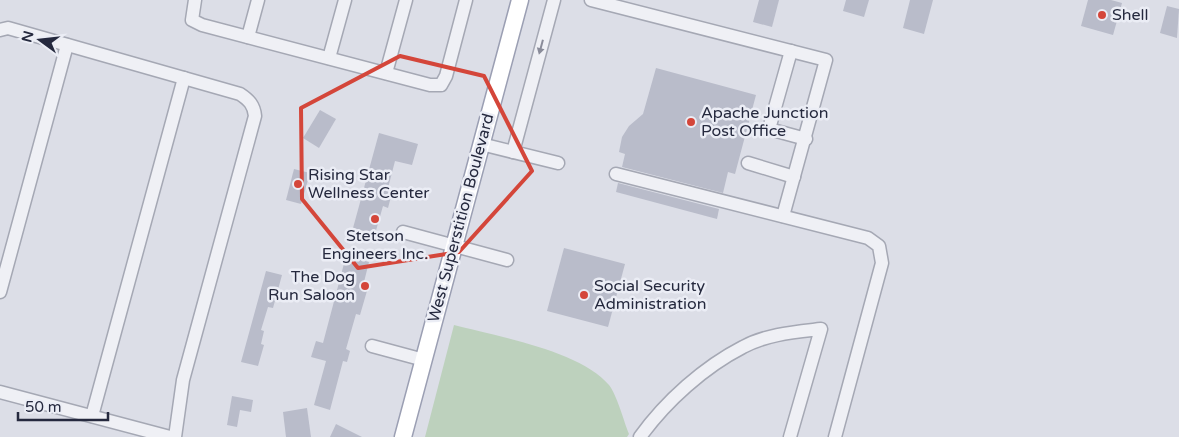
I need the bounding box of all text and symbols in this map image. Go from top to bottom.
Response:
place label: Shell [1112,5,1149,25]
marker: Shell [1096,9,1108,21]
north arrow [15,15,65,65]
text: N [18,29,38,44]
one-way arrow [537,40,545,55]
place label: Apache Junction Post Office [701,103,828,141]
street label: West Superstition Boulevard [423,111,499,325]
marker: Apache Junction Post Office [685,116,697,128]
place label: Rising Star Wellness Center [308,165,430,203]
marker: Rising Star Wellness Center [292,178,304,190]
marker: Stetson Engineers Inc. [369,213,381,225]
place label: Stetson Engineers Inc. [322,226,428,264]
place label: The Dog Run Saloon [268,267,355,305]
place label: Social Security Administration [594,276,706,314]
marker: The Dog Run Saloon [359,280,371,292]
marker: Social Security Administration [578,289,590,301]
scale bar [18,390,108,422]
text: 50 m [25,398,62,416]

